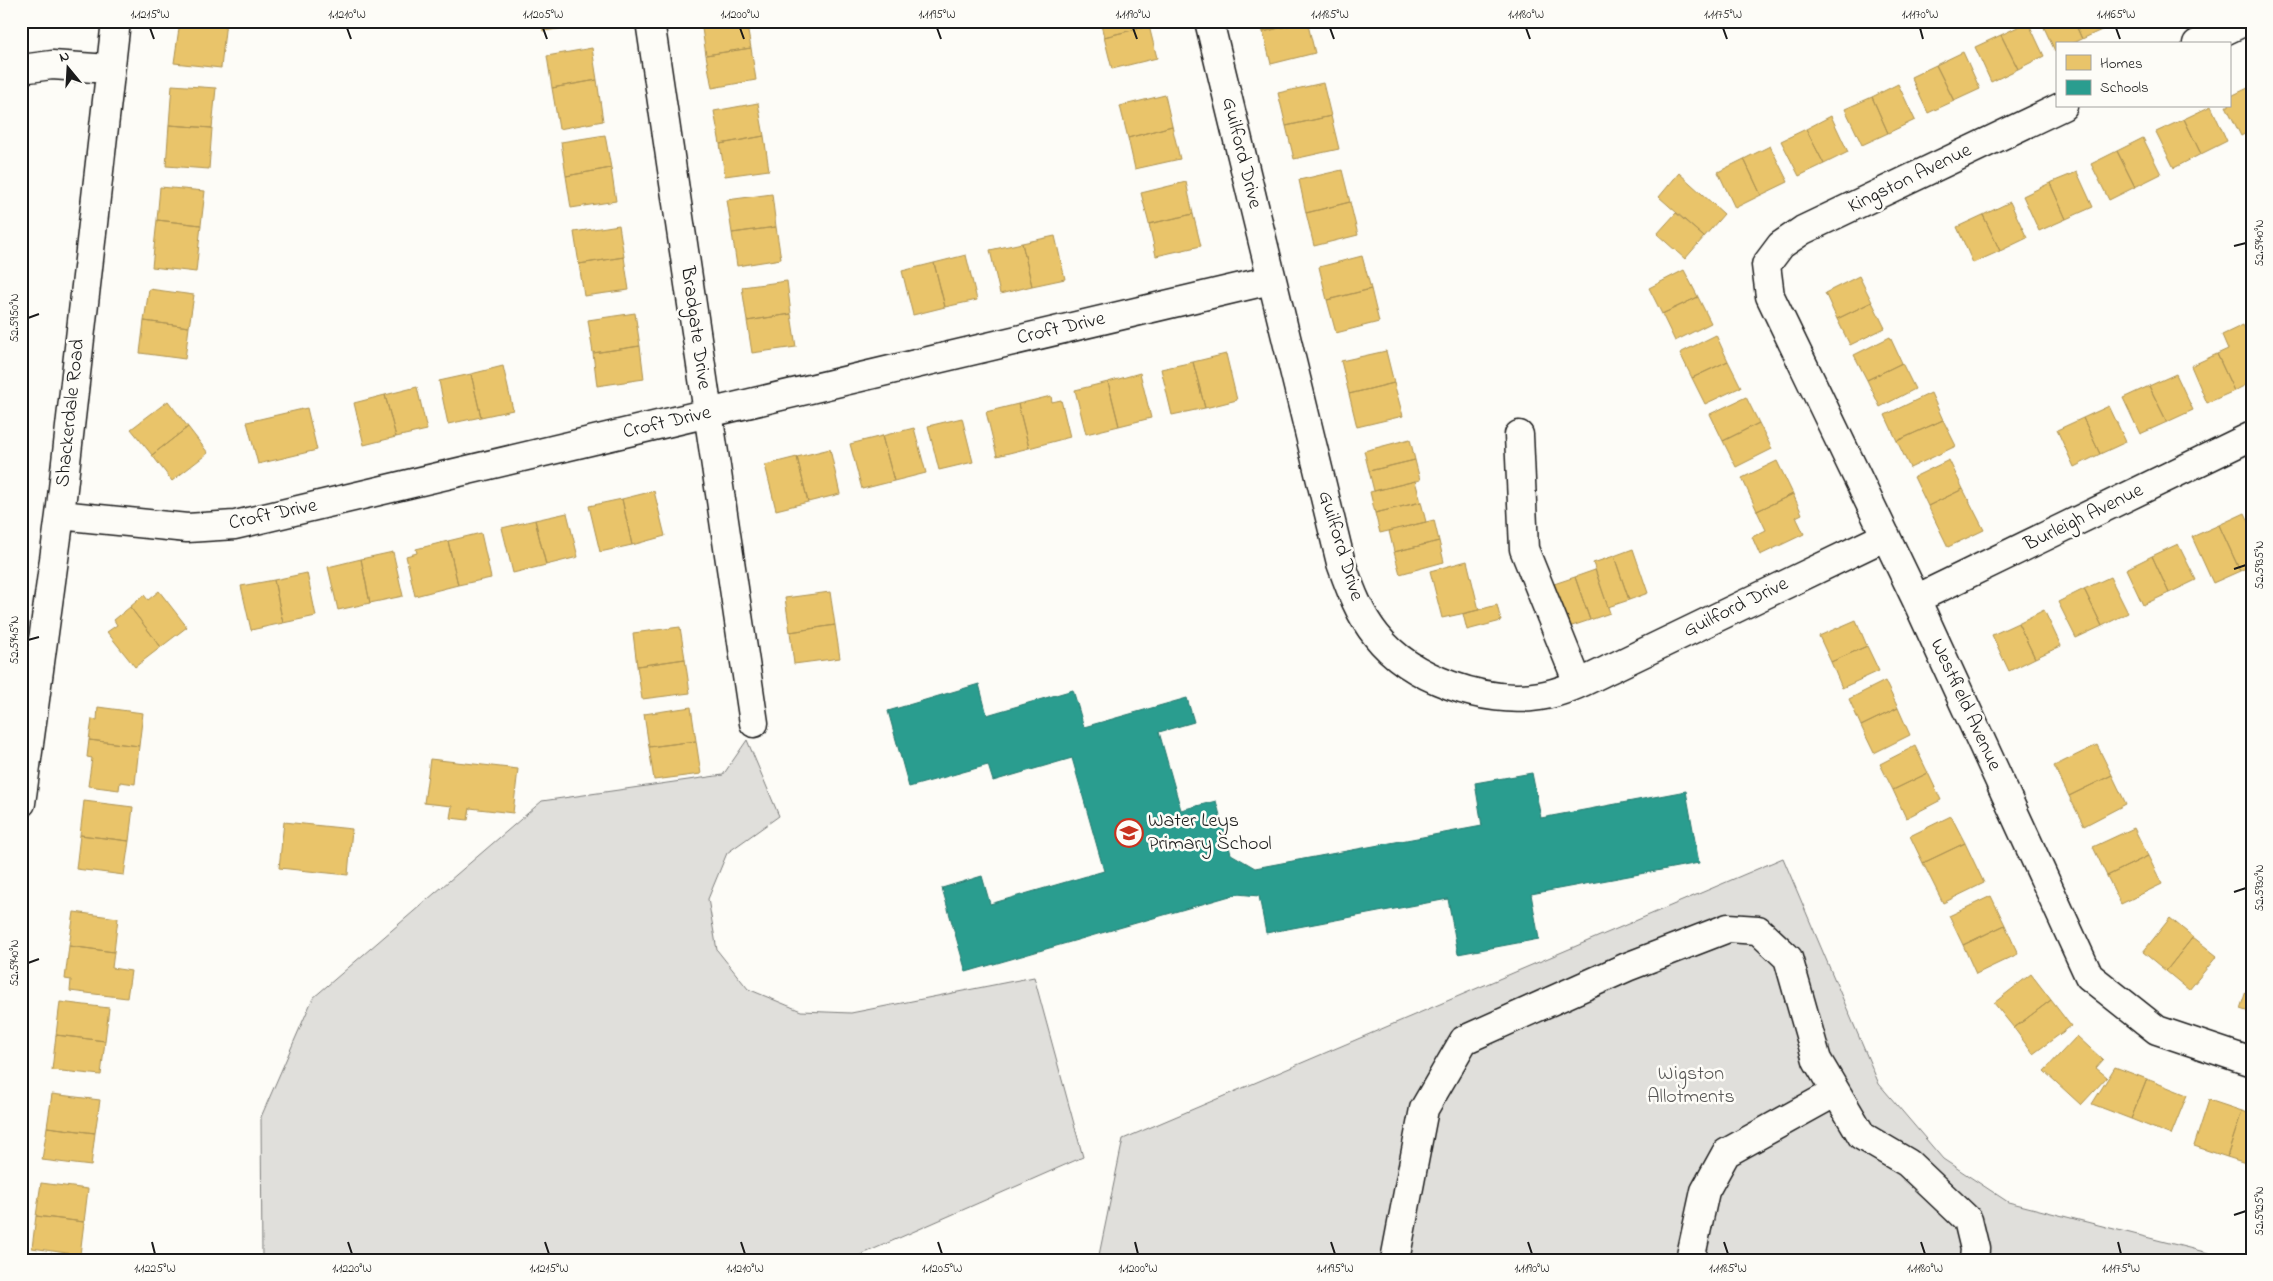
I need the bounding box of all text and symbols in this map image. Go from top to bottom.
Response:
text: 1.1215°W [130,6,170,24]
text: 1.1210°W [328,6,366,24]
text: 1.1205°W [523,6,563,24]
text: 1.1200°W [721,6,759,24]
text: 1.1195°W [919,6,955,24]
text: 1.1190°W [1115,6,1151,24]
text: 1.1185°W [1311,6,1349,24]
text: 1.1180°W [1508,6,1544,24]
text: 1.1175°W [1704,6,1742,24]
text: 1.1170°W [1902,6,1938,24]
text: 1.1165°W [2097,6,2135,24]
north arrow [42,42,92,92]
legend [2056,42,2230,108]
text: N [57,46,72,69]
text: Homes [2100,53,2143,75]
text: Schools [2100,77,2149,99]
street label: Guilford Drive [1213,94,1269,212]
street label: Kingston Avenue [1843,137,1977,222]
text: 52.5940°N [2251,219,2269,267]
street label: Bradgate Drive [671,264,718,392]
text: 52.5950°N [6,293,24,343]
street label: Croft Drive [1014,305,1108,353]
street label: Shackerdale Road [49,337,93,489]
street label: Croft Drive [620,399,714,447]
street label: Burleigh Avenue [2019,477,2149,561]
street label: Guilford Drive [1310,487,1370,605]
street label: Croft Drive [226,492,320,538]
text: 52.5935°N [2251,541,2269,589]
street label: Guilford Drive [1679,570,1793,646]
text: 52.5945°N [6,616,24,664]
street label: Westfield Avenue [1922,634,2008,776]
place label: Water Leys Primary School [1148,807,1272,859]
school or university icon: Water Leys Primary School [1114,818,1144,848]
text: 52.5930°N [2251,864,2269,912]
text: 52.5940°N [6,939,24,987]
park label: Wigston Allotments [1647,1060,1735,1112]
text: 52.5925°N [2251,1186,2269,1236]
text: 1.1225°W [134,1260,176,1278]
text: 1.1220°W [332,1260,372,1278]
text: 1.1215°W [529,1260,569,1278]
text: 1.1210°W [726,1260,764,1278]
text: 1.1205°W [922,1260,962,1278]
text: 1.1200°W [1119,1260,1157,1278]
text: 1.1195°W [1317,1260,1353,1278]
text: 1.1190°W [1514,1260,1550,1278]
text: 1.1185°W [1709,1260,1747,1278]
text: 1.1180°W [1907,1260,1943,1278]
text: 1.1175°W [2102,1260,2140,1278]

